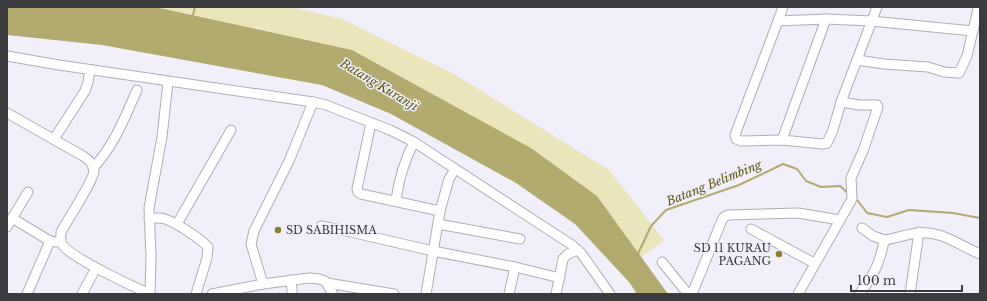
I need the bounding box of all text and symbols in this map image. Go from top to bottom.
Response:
water label: Batang Kuranji [337,55,422,114]
water label: Batang Belimbing [663,156,765,209]
place label: SD SABIHISMA [286,223,377,237]
marker: SD SABIHISMA [273,225,283,235]
place label: SD 11 KURAU PAGANG [694,241,772,268]
marker: SD 11 KURAU PAGANG [774,249,784,259]
scale bar [851,267,962,293]
text: 100 m [857,273,896,288]

